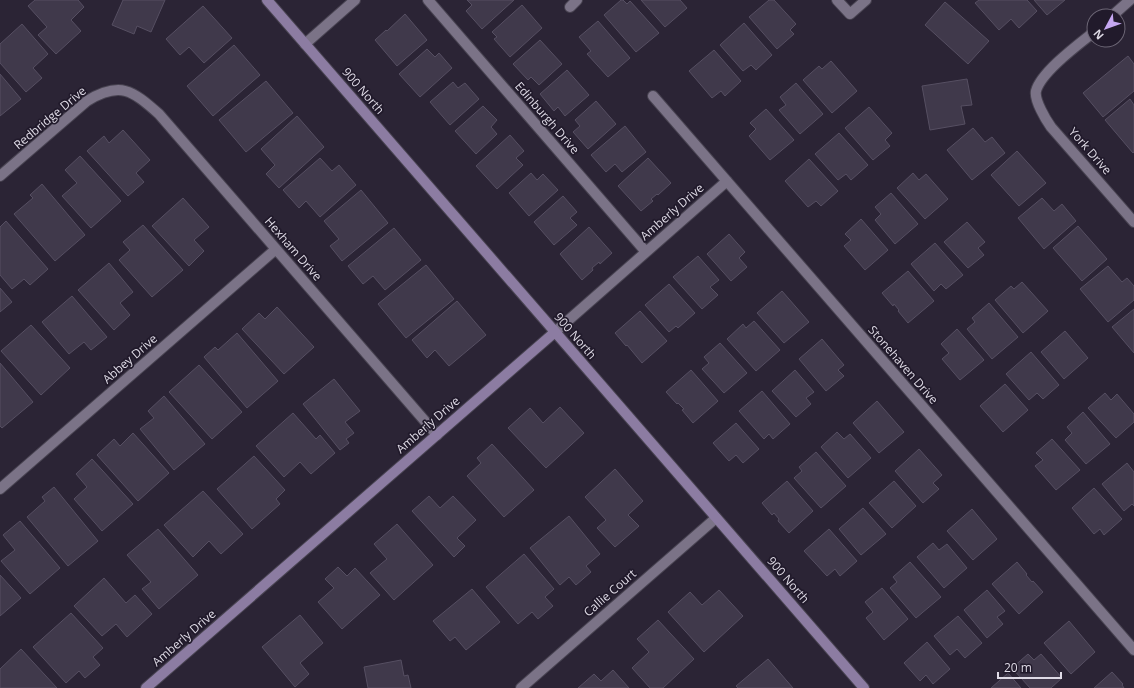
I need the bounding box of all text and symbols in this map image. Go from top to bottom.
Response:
north arrow [1086,8,1126,48]
text: N [1089,27,1107,43]
street label: 900 North [338,64,388,118]
street label: Edinburgh Drive [511,78,584,158]
street label: Redbridge Drive [10,82,90,153]
street label: York Drive [1065,123,1116,178]
street label: Amberly Drive [636,179,707,244]
street label: Hexham Drive [261,213,326,284]
street label: 900 North [550,309,600,363]
street label: Stonehaven Drive [865,322,942,408]
street label: Abbey Drive [99,330,161,387]
street label: Amberly Drive [392,392,463,457]
street label: 900 North [763,553,813,607]
street label: Callie Court [580,565,640,620]
street label: Amberly Drive [148,605,219,670]
scale bar [998,654,1061,680]
text: 20 m [1004,659,1032,676]

